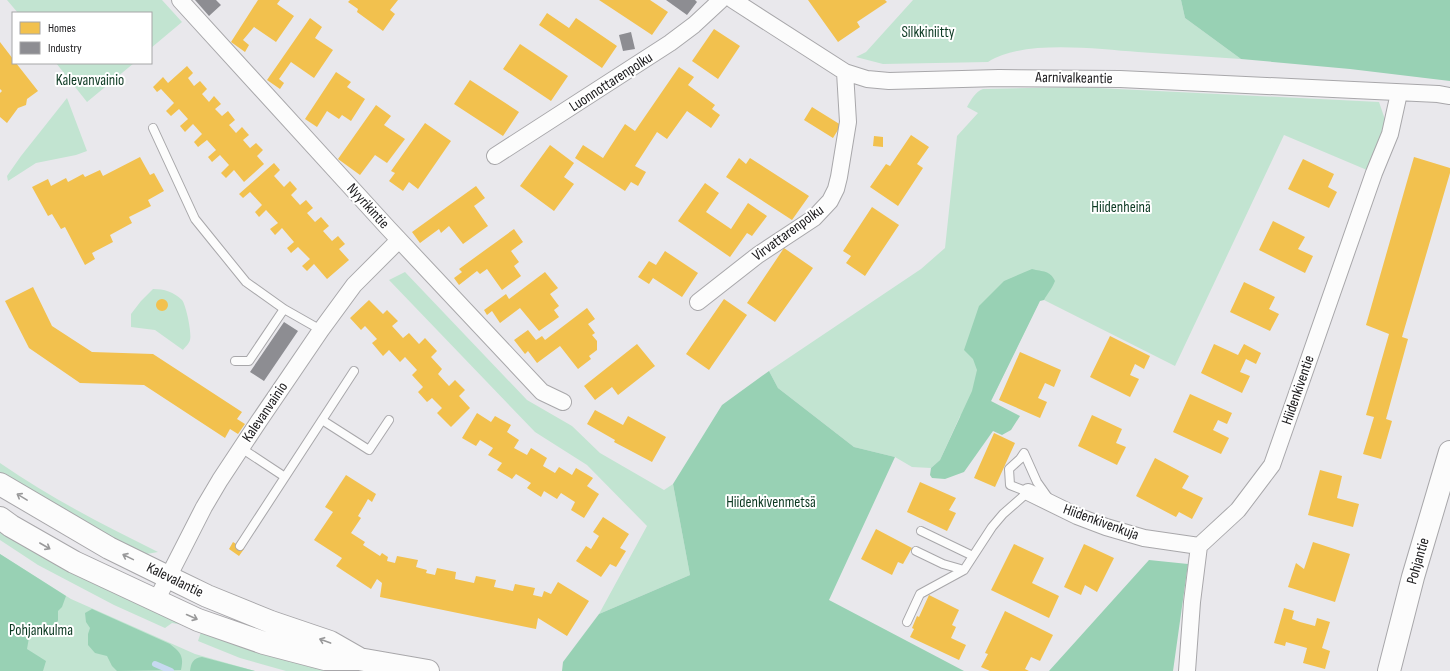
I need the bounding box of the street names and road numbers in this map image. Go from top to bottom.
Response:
street label: Luonnottarenpolku [566,48,656,116]
street label: Aarnivalkeantie [1034,68,1113,88]
street label: Nyyrikintie [343,179,393,233]
street label: Virvattarenpolku [748,201,828,265]
street label: Hiidenkiventie [1277,353,1319,427]
street label: Kalevanvainio [238,378,292,446]
street label: Hiidenkivenkuja [1061,500,1142,545]
street label: Pohjantie [1402,536,1434,586]
street label: Kalevalantie [143,558,207,602]

